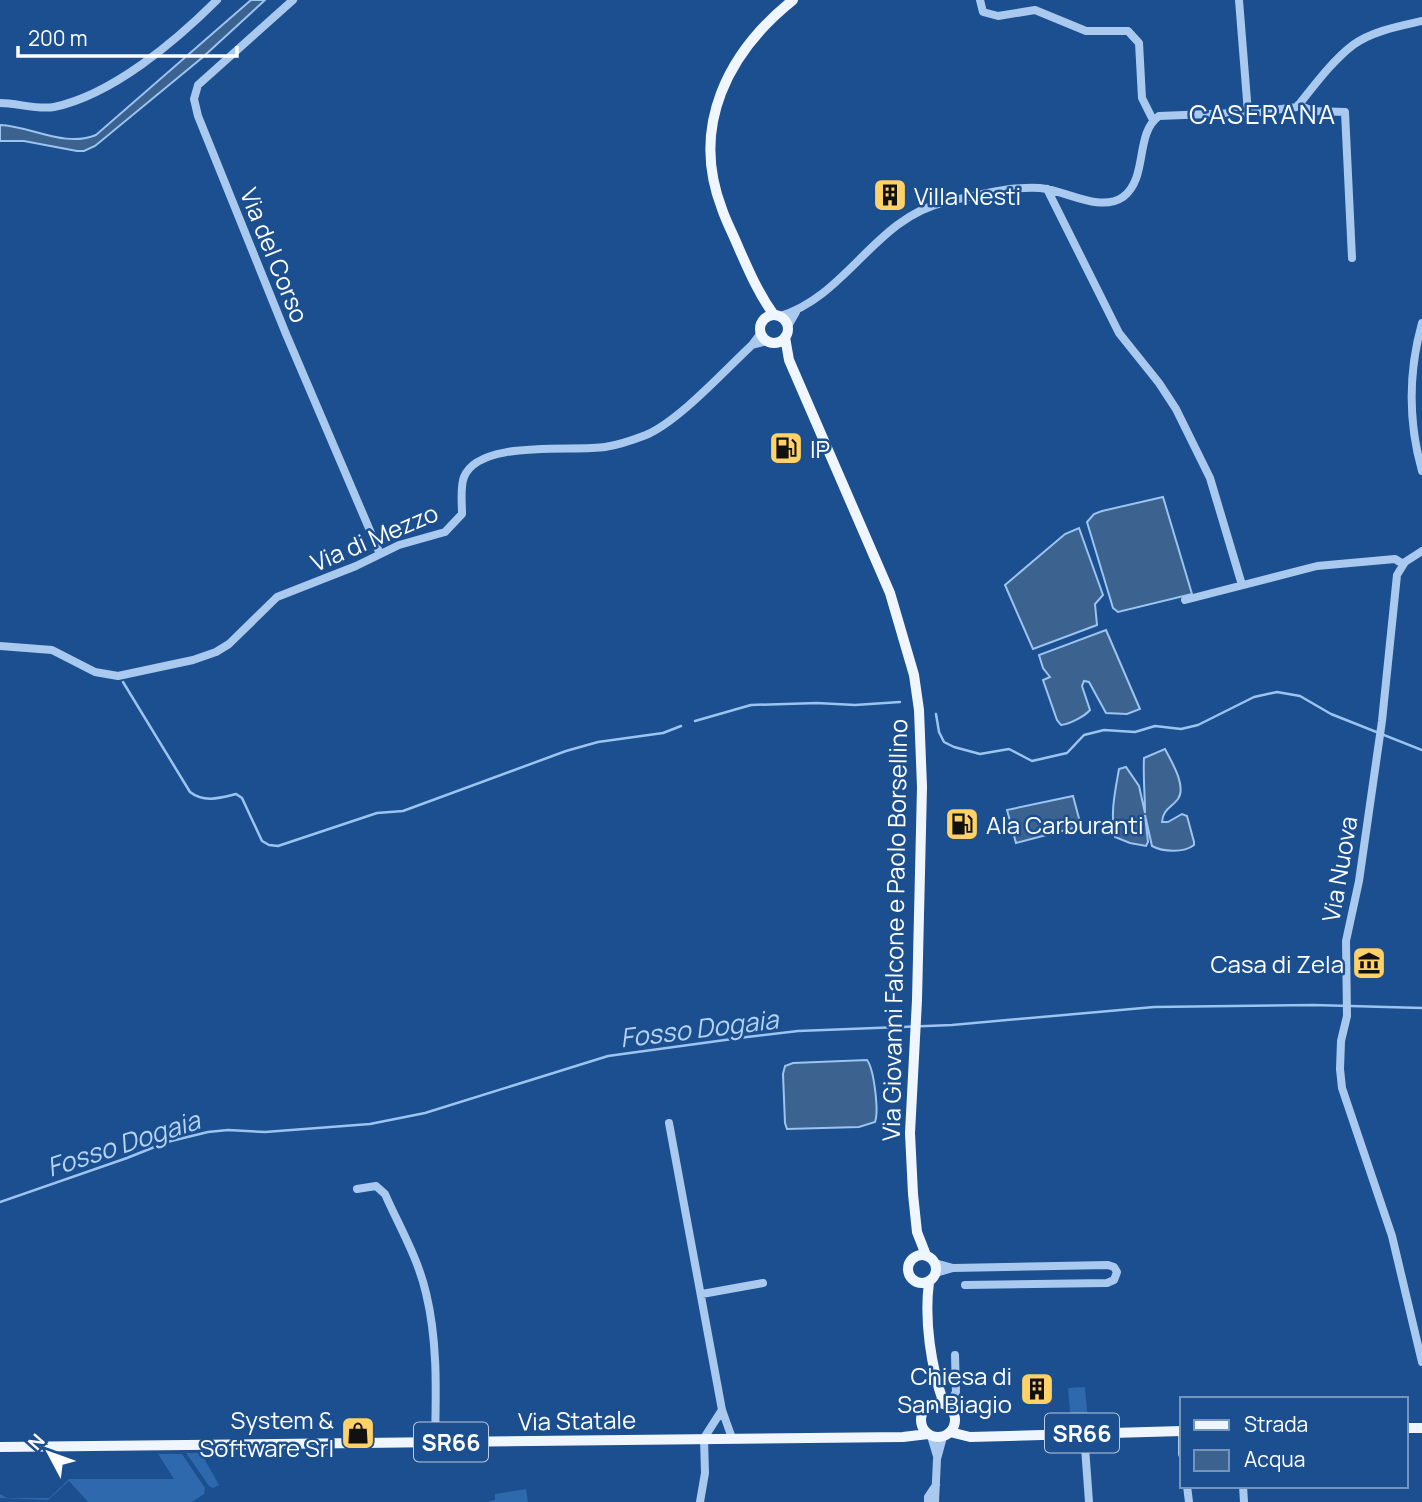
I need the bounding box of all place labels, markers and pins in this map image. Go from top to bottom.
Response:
building icon: Villa Nesti [871,176,909,214]
place label: Villa Nesti [914,179,1021,212]
fuel station icon: IP [767,429,805,467]
place label: IP [810,432,830,465]
fuel station icon: Ala Carburanti [943,805,981,843]
place label: Ala Carburanti [986,808,1144,841]
museum icon: Casa di Zela [1350,944,1388,982]
place label: Casa di Zela [1210,947,1344,980]
place label: Chiesa di San Biagio [897,1359,1012,1420]
building icon: Chiesa di San Biagio [1018,1370,1056,1408]
place label: System & Software Srl [200,1403,334,1464]
shop icon: System & Software Srl [339,1414,377,1452]

